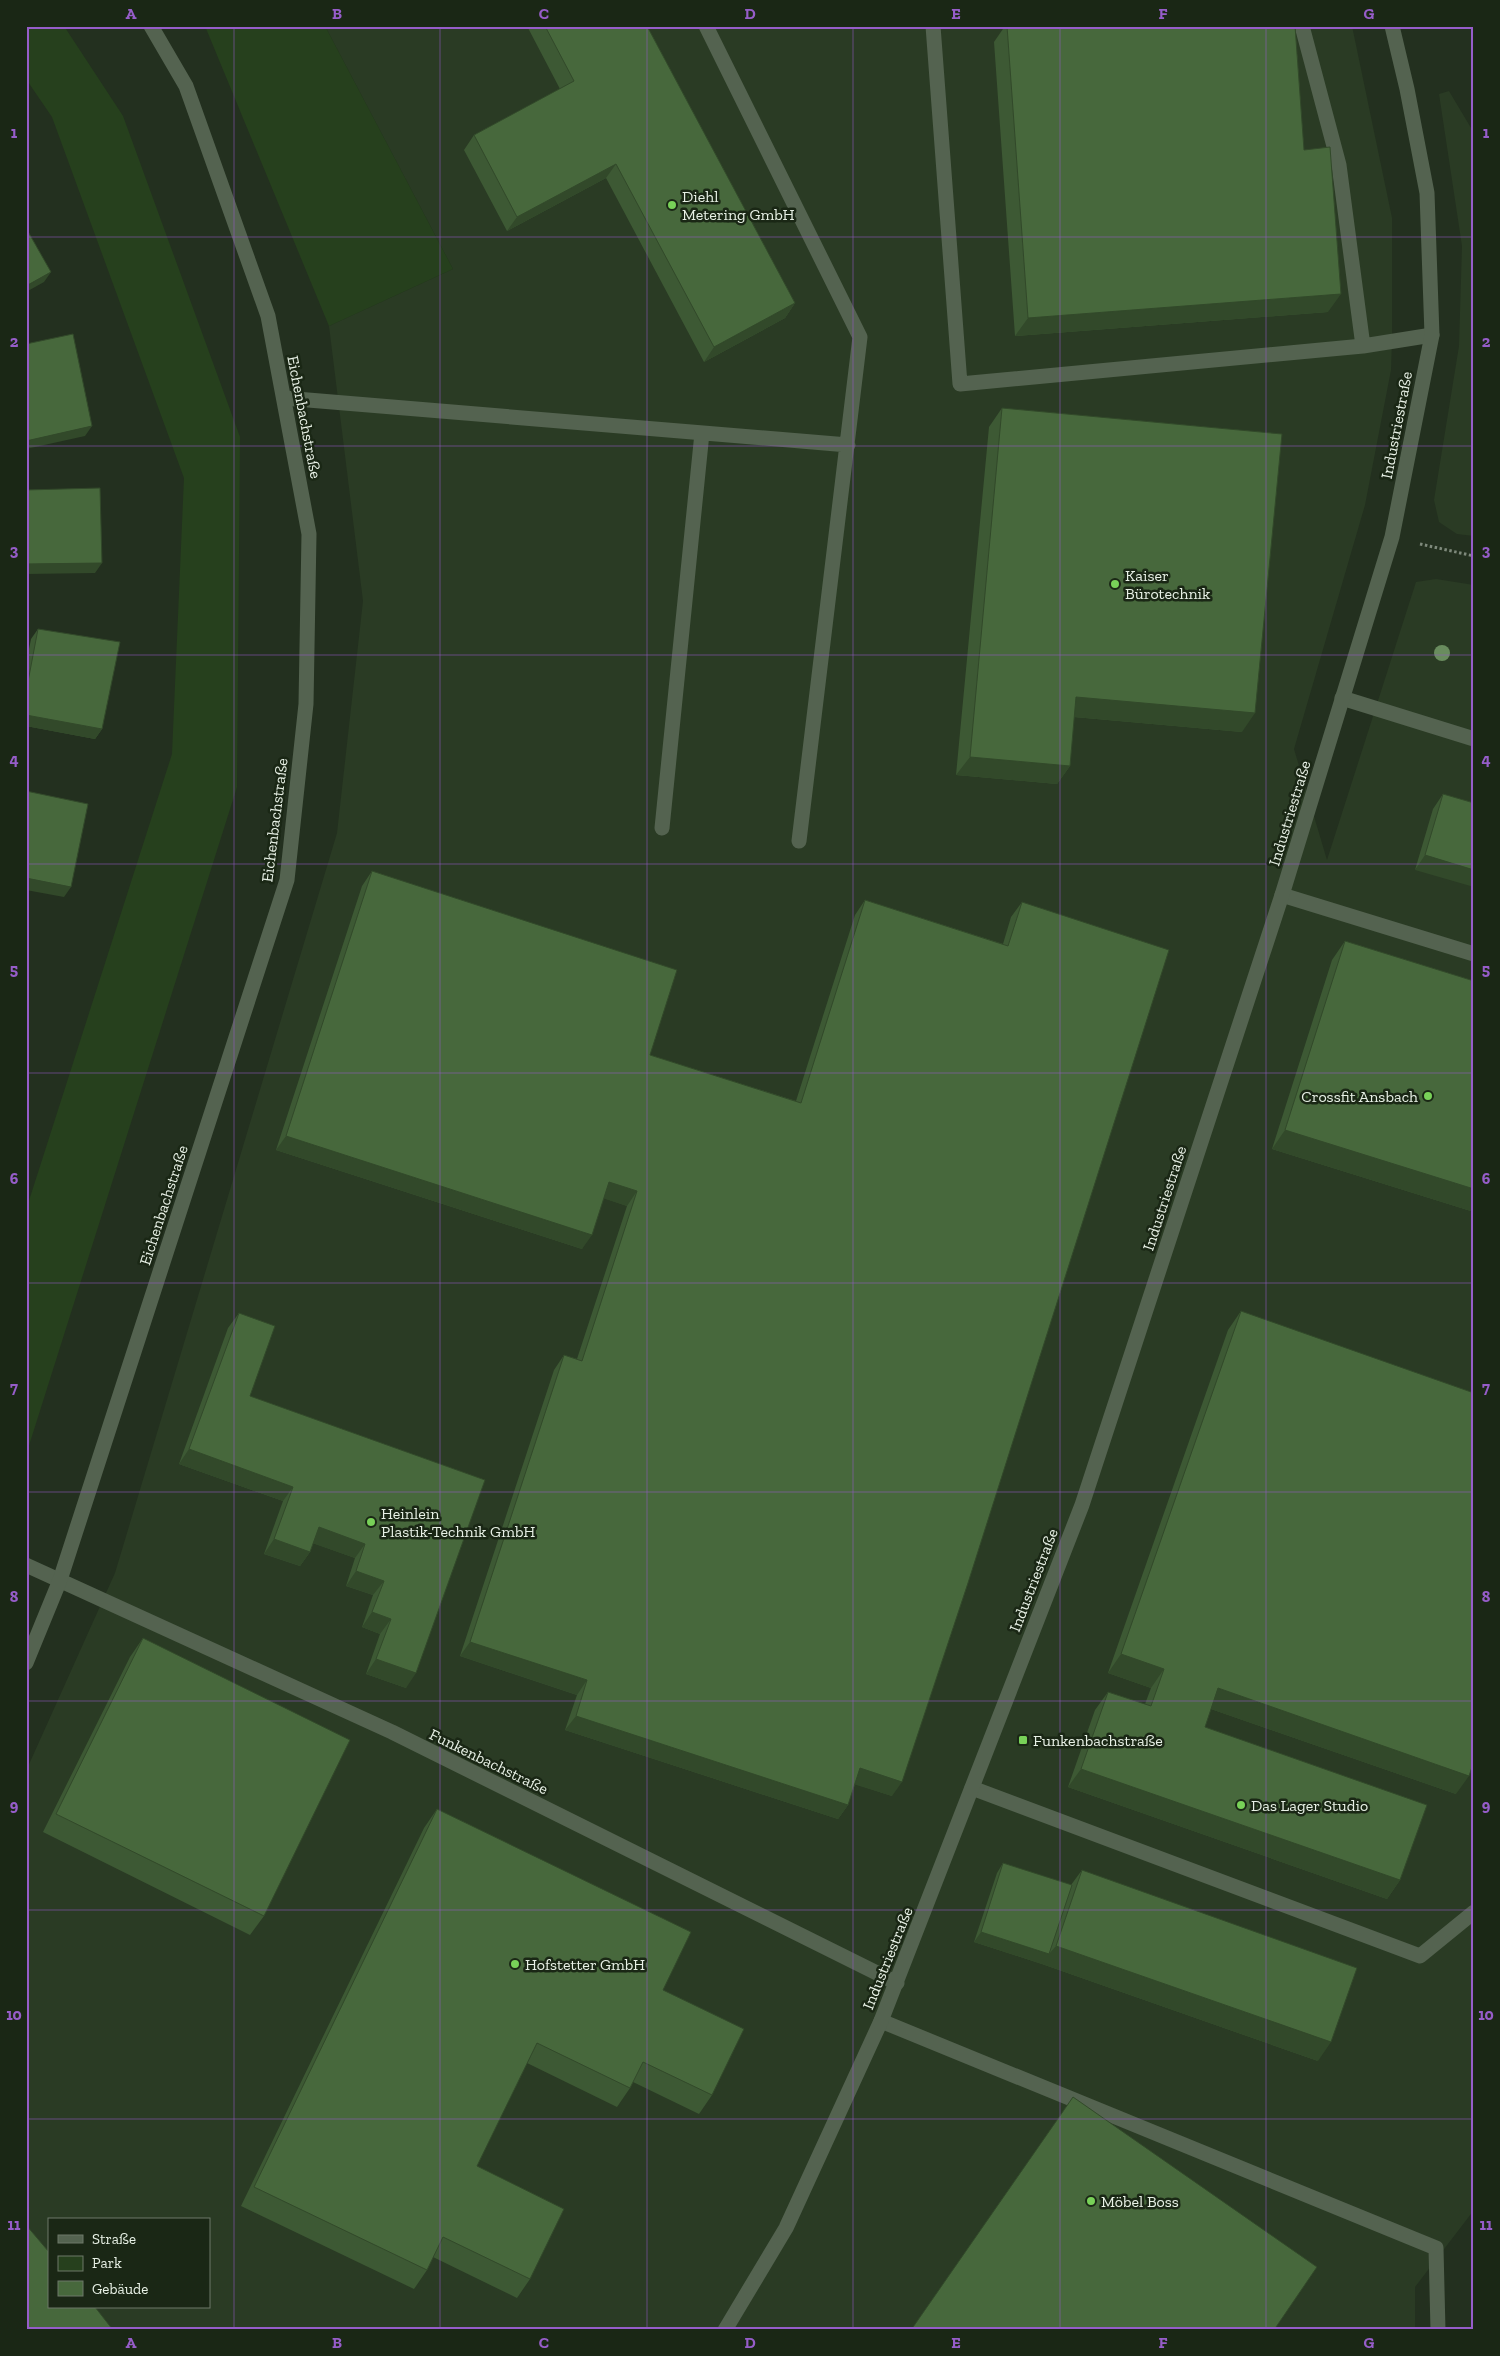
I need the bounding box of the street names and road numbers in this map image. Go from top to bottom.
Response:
street label: Eichenbachstraße [283,354,326,480]
street label: Industriestraße [1377,370,1416,480]
street label: Eichenbachstraße [257,757,292,883]
street label: Industriestraße [1264,758,1315,868]
street label: Eichenbachstraße [135,1143,192,1267]
street label: Industriestraße [1139,1143,1190,1253]
street label: Industriestraße [1005,1526,1062,1635]
street label: Funkenbachstraße [426,1724,551,1798]
street label: Industriestraße [858,1904,917,2012]

